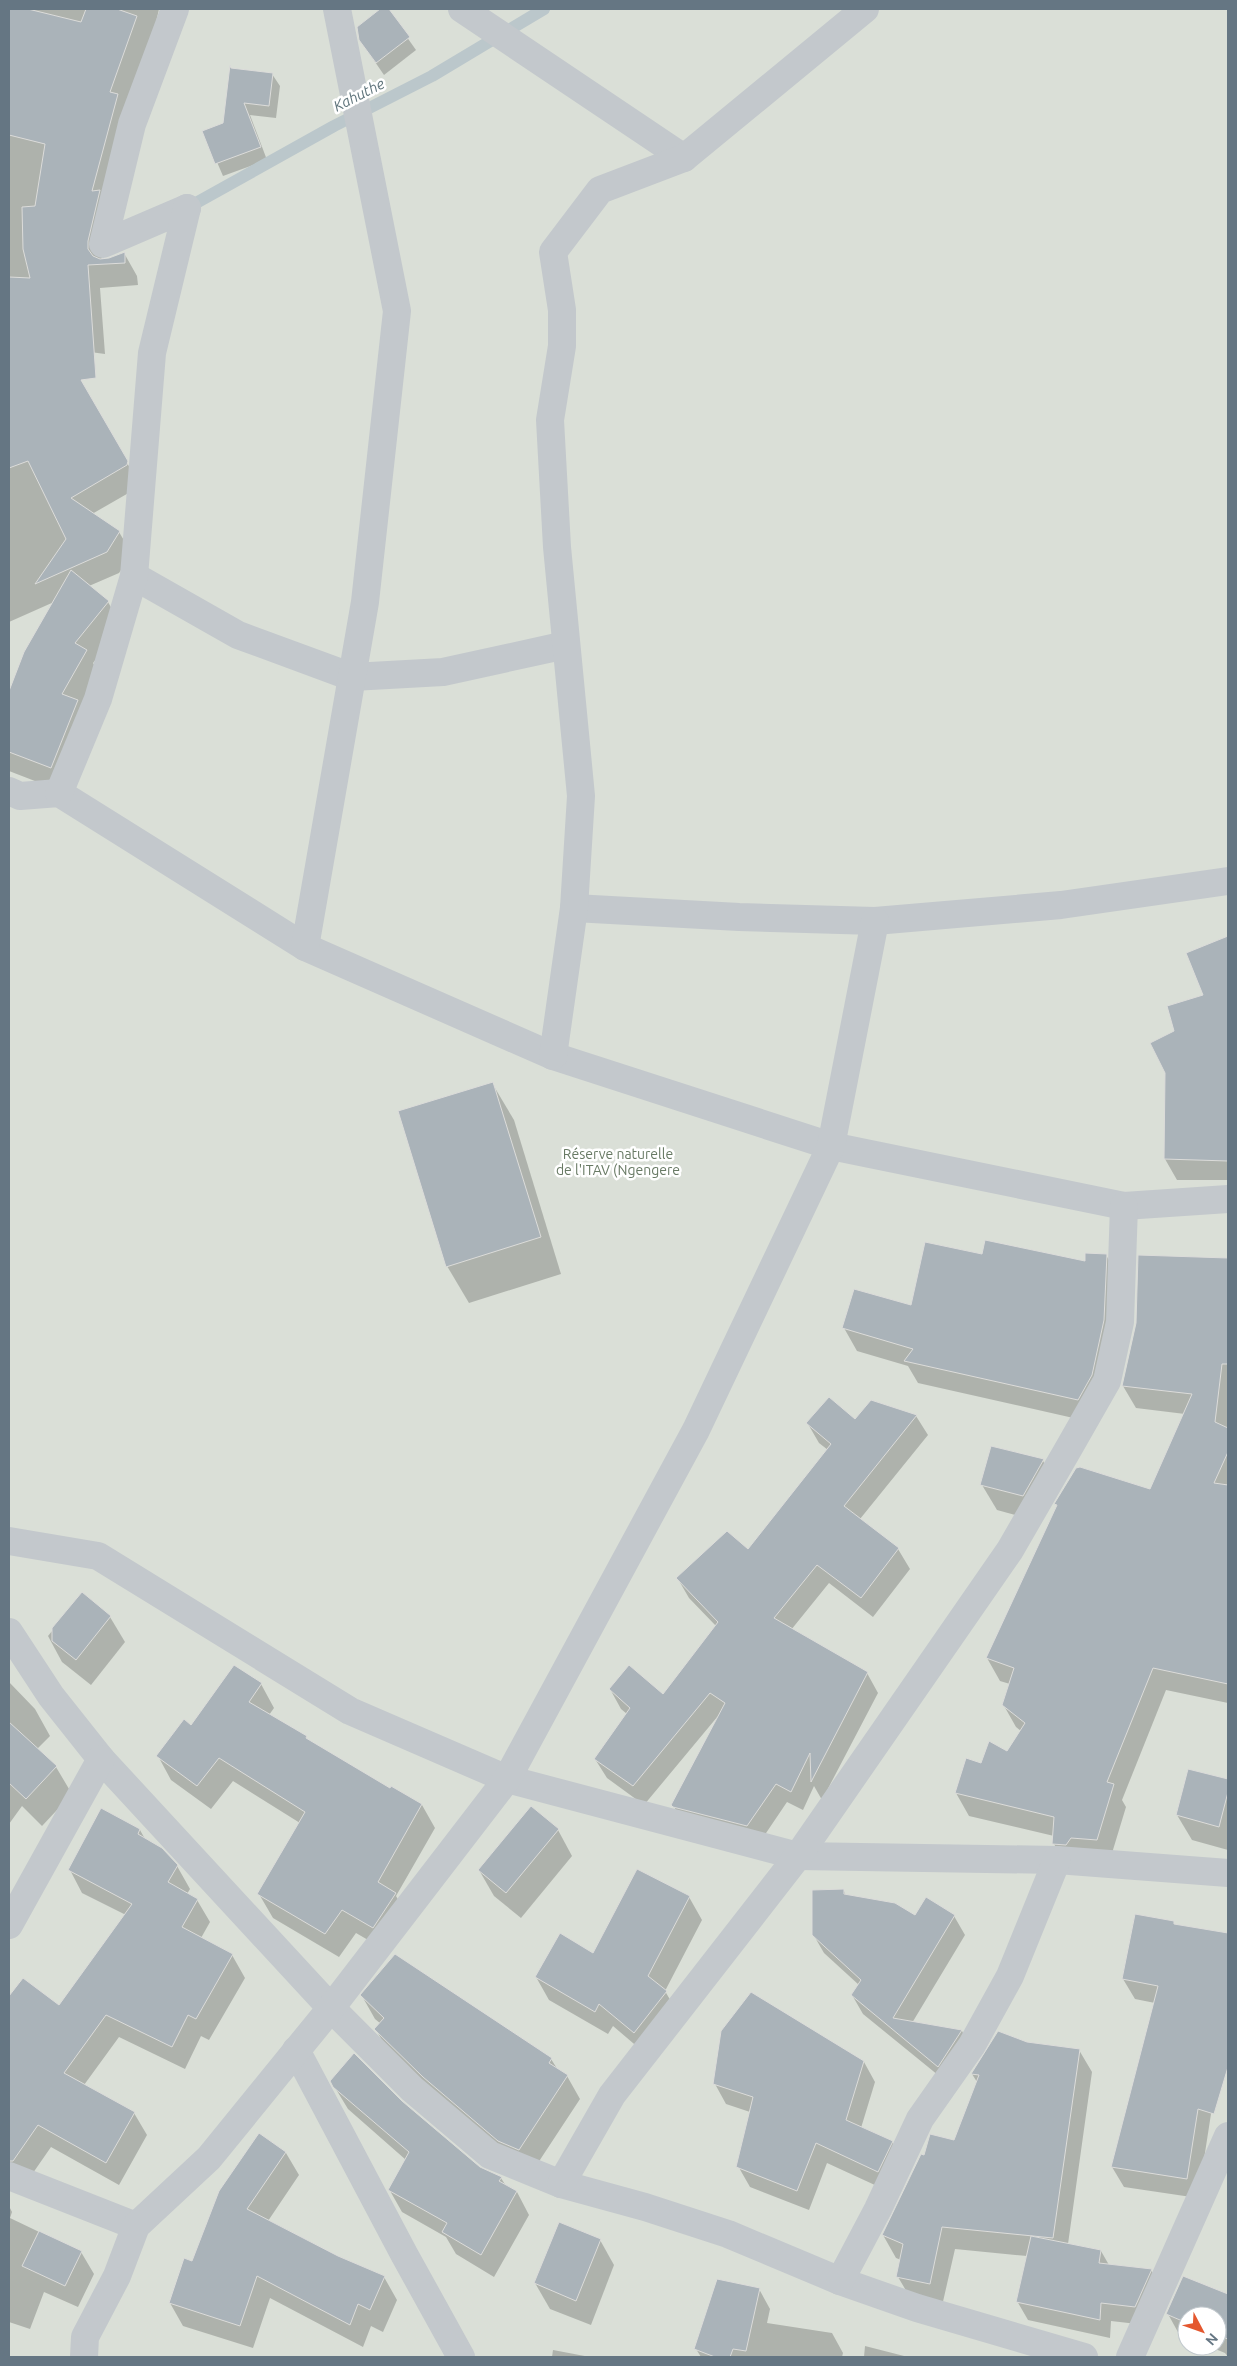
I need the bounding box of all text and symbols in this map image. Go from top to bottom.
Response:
water label: Kahuthe [330,74,388,115]
park label: Réserve naturelle de l'ITAV (Ngengere [556,1146,680,1178]
north arrow [1177,2306,1227,2356]
text: N [1202,2330,1221,2349]

